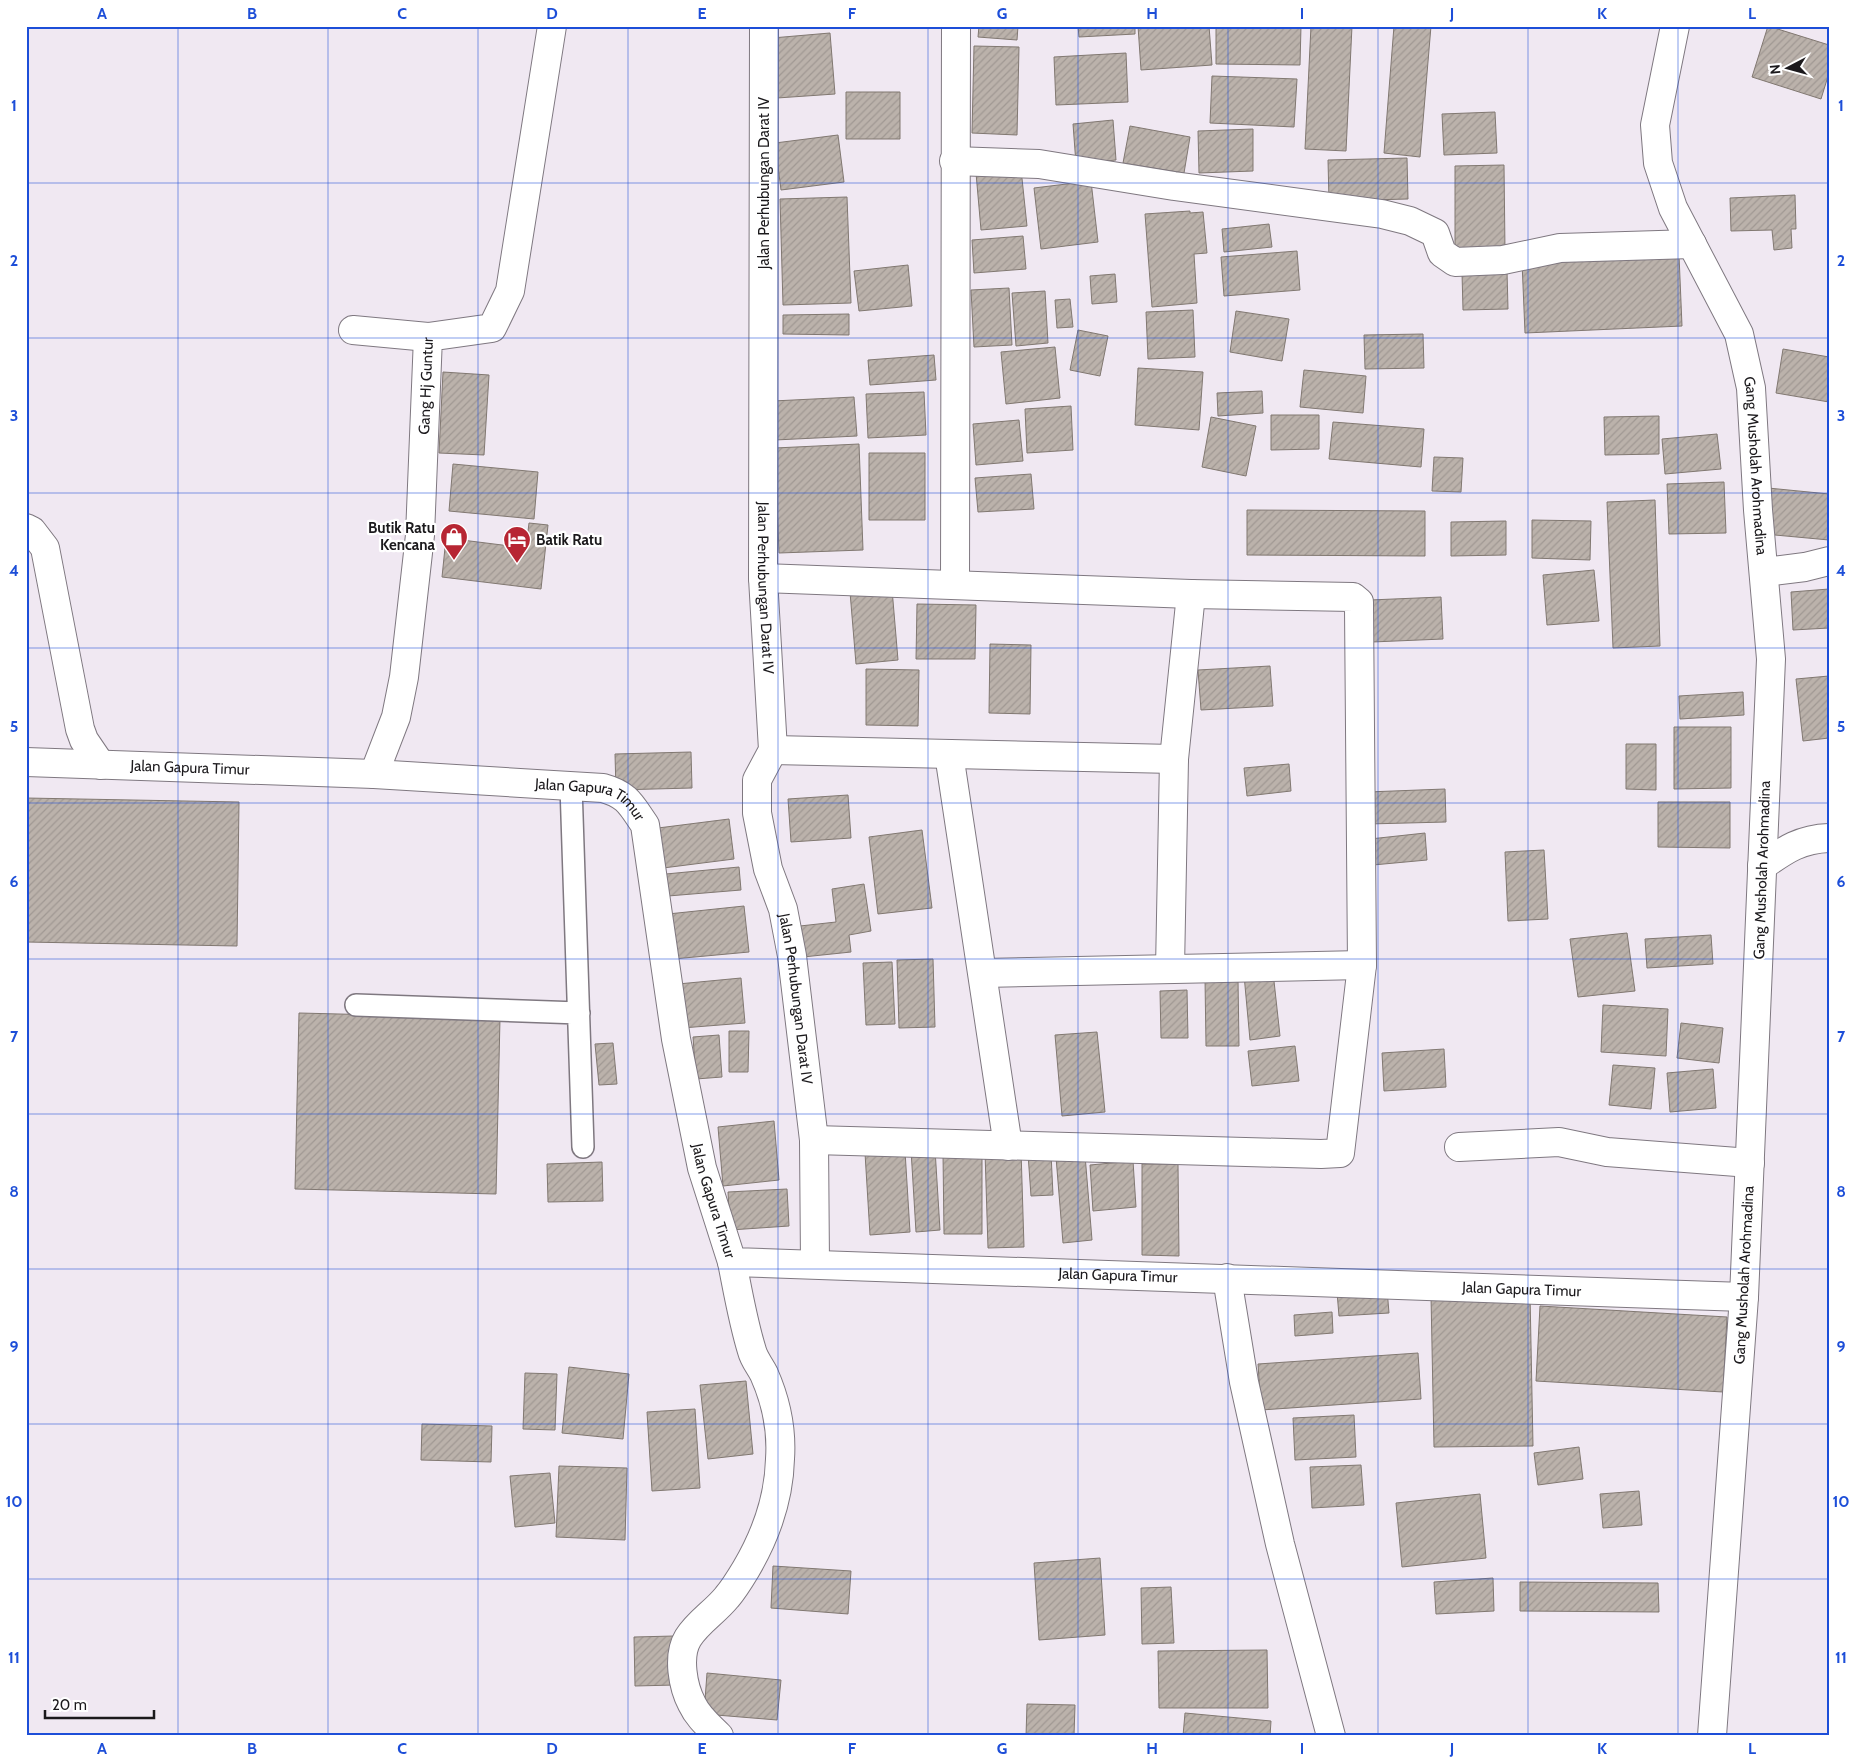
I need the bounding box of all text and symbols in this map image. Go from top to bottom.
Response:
text: A [97,4,107,23]
text: B [247,4,257,23]
text: C [397,4,407,23]
text: D [546,4,558,23]
text: E [697,4,707,23]
text: F [848,4,857,23]
text: G [997,4,1007,23]
text: H [1146,4,1158,23]
text: I [1300,4,1304,23]
text: J [1449,4,1454,23]
text: K [1597,4,1607,23]
text: L [1748,4,1756,23]
north arrow [1762,42,1812,92]
text: N [1766,63,1785,75]
text: 1 [11,96,17,115]
street label: Jalan Perhubungan Darat IV [755,96,773,270]
text: 1 [1838,96,1844,115]
text: 2 [10,251,18,270]
text: 2 [1837,251,1845,270]
street label: Gang Hj Guntur [415,337,437,435]
street label: Gang Musholah Arohmadina [1740,375,1771,557]
text: 3 [10,406,18,425]
text: 3 [1837,406,1845,425]
street label: Jalan Perhubungan Darat IV [754,501,778,675]
place label: Butik Ratu Kencana [368,519,436,554]
shop icon: Butik Ratu Kencana [439,522,469,561]
hotel icon: Batik Ratu [502,525,532,564]
place label: Batik Ratu [536,531,602,549]
text: 4 [9,561,19,580]
text: 4 [1836,561,1846,580]
text: 5 [10,717,18,736]
text: 5 [1837,717,1845,736]
street label: Jalan Gapura Timur [129,757,250,779]
street label: Jalan Gapura Timur [533,775,649,824]
street label: Gang Musholah Arohmadina [1750,780,1774,960]
text: 6 [10,872,19,891]
text: 6 [1837,872,1846,891]
street label: Jalan Perhubungan Darat IV [775,911,816,1086]
text: 7 [10,1027,19,1046]
text: 7 [1837,1027,1846,1046]
street label: Jalan Gapura Timur [688,1141,739,1261]
text: 8 [9,1182,19,1201]
text: 8 [1836,1182,1846,1201]
street label: Gang Musholah Arohmadina [1730,1184,1758,1365]
street label: Jalan Gapura Timur [1057,1264,1178,1286]
street label: Jalan Gapura Timur [1461,1278,1582,1300]
text: 9 [10,1337,19,1356]
text: 9 [1837,1337,1846,1356]
text: 10 [5,1492,23,1511]
text: 10 [1832,1492,1850,1511]
text: 11 [8,1648,20,1667]
text: 11 [1835,1648,1847,1667]
scale bar [45,1687,154,1719]
text: 20 m [52,1696,87,1714]
text: A [97,1739,107,1758]
text: B [247,1739,257,1758]
text: C [397,1739,407,1758]
text: D [546,1739,558,1758]
text: E [697,1739,707,1758]
text: F [848,1739,857,1758]
text: G [997,1739,1007,1758]
text: H [1146,1739,1158,1758]
text: I [1300,1739,1304,1758]
text: J [1449,1739,1454,1758]
text: K [1597,1739,1607,1758]
text: L [1748,1739,1756,1758]

